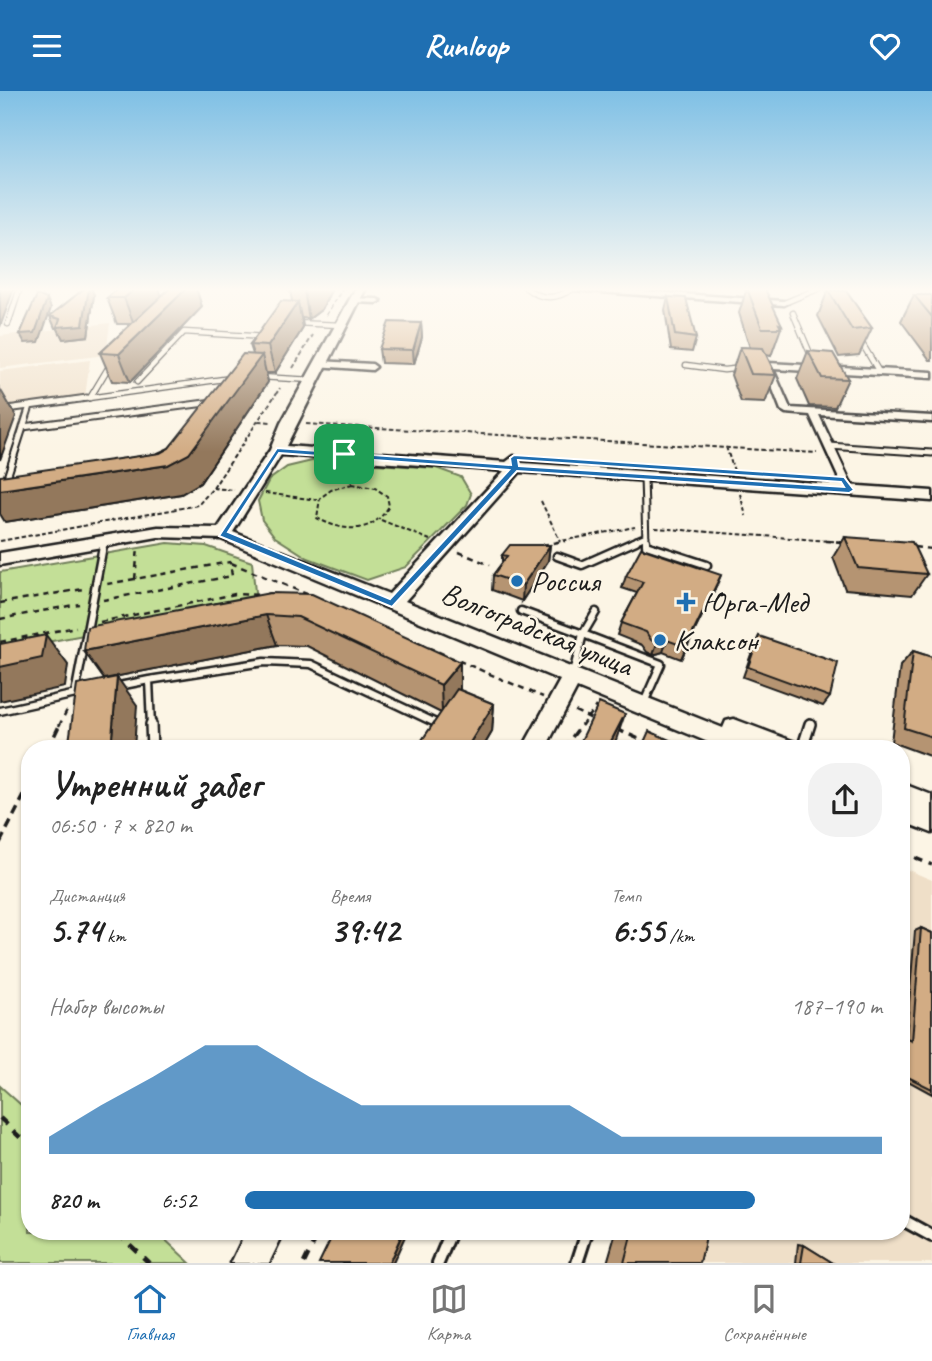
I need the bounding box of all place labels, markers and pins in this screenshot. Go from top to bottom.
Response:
pin [314,424,374,484]
place label: Россия [531,562,602,600]
marker: Россия [509,573,525,589]
place label: Юрга-Мед [702,583,810,621]
marker: Юрга-Мед [676,592,696,612]
place label: Клаксон [674,621,759,659]
marker: Клаксон [652,632,668,648]

